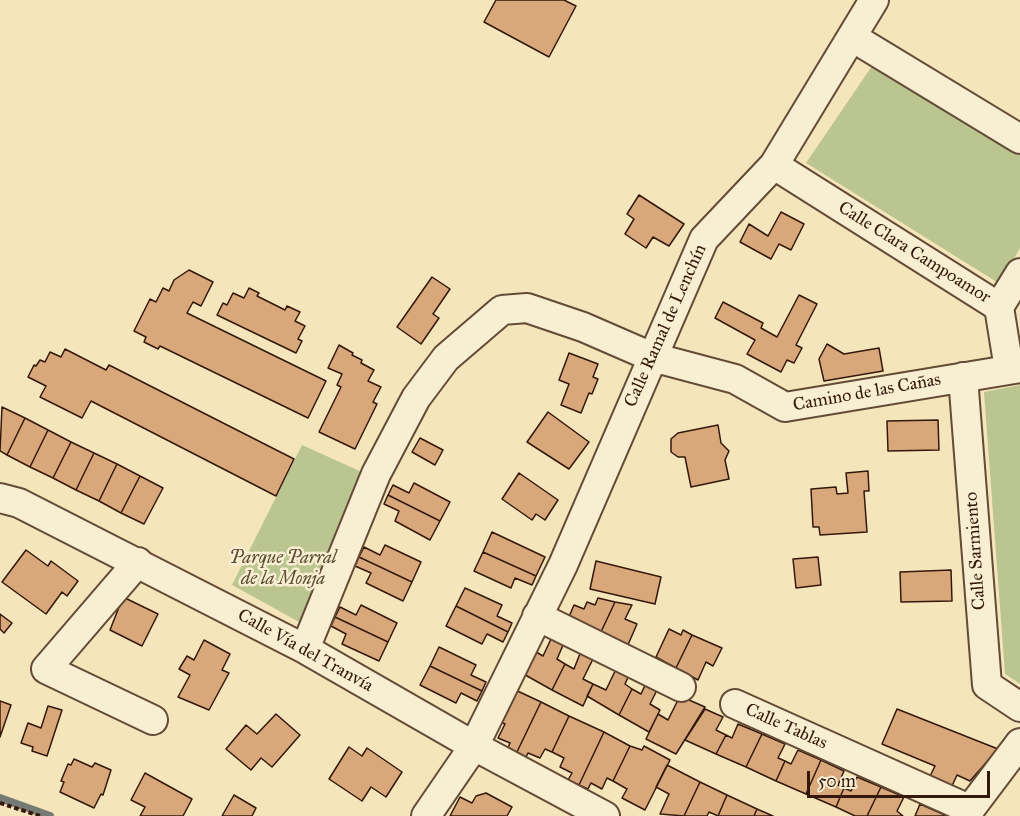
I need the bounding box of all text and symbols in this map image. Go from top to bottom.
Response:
street label: Calle Clara Campoamor [834,197,994,309]
street label: Calle Ramal de Lenchín [620,241,712,411]
street label: Camino de las Cañas [791,369,943,417]
street label: Calle Sarmiento [961,491,991,611]
park label: Parque Parral de la Monja [229,548,337,590]
street label: Calle Vía del Tranvía [233,605,377,697]
street label: Calle Tablas [742,699,830,755]
scale bar [810,759,993,797]
text: 50 m [818,770,856,792]

